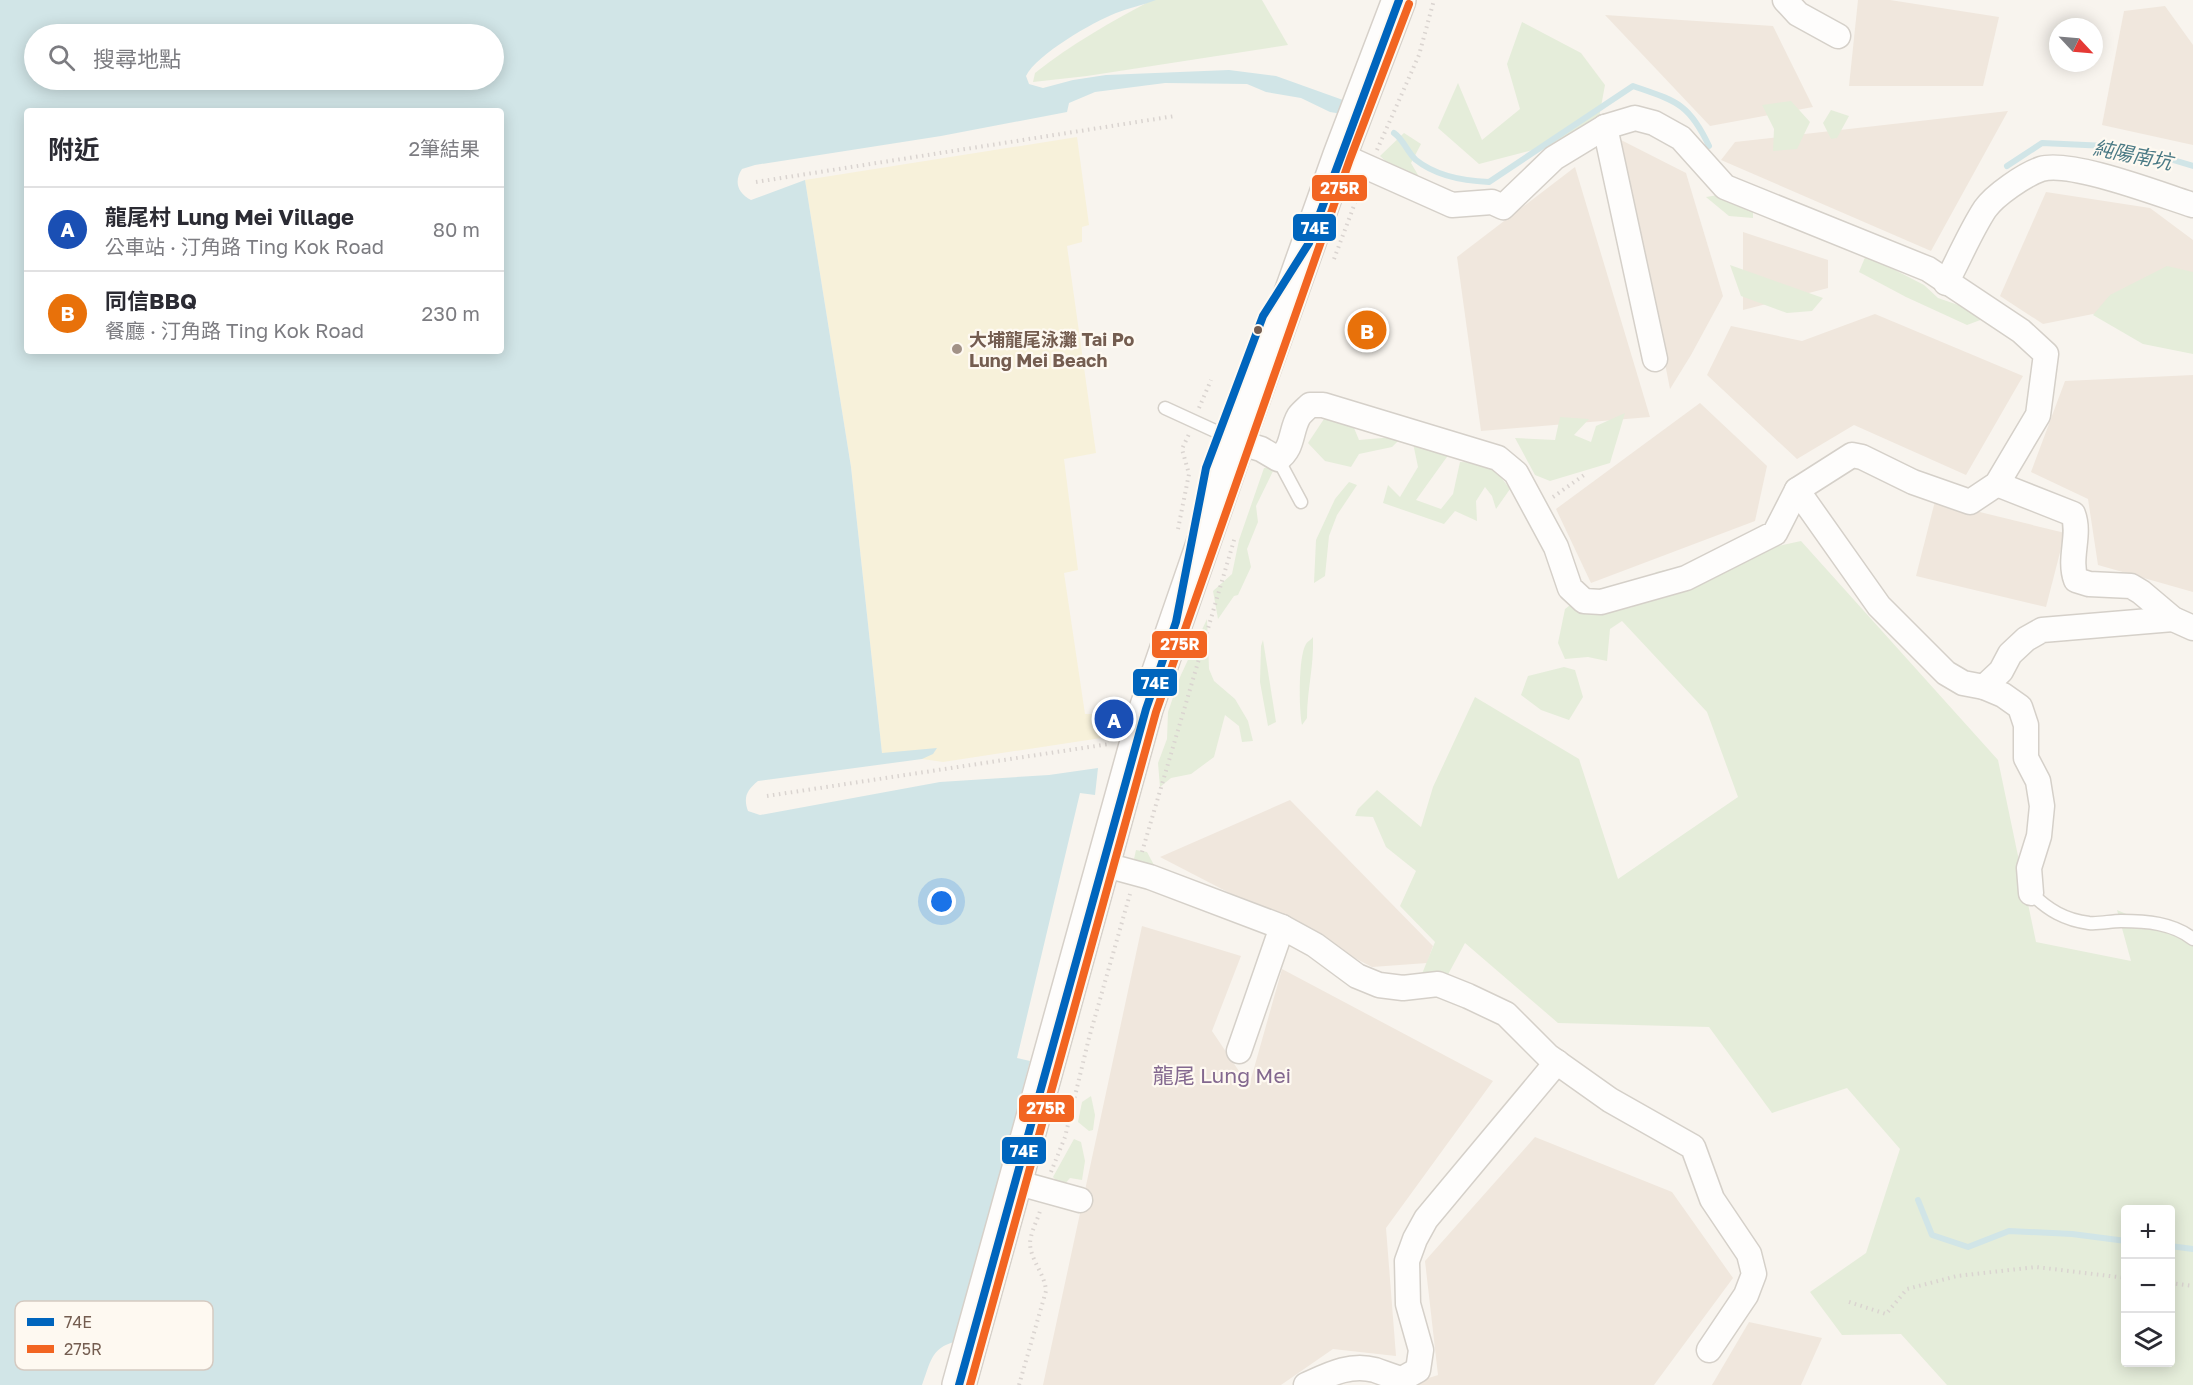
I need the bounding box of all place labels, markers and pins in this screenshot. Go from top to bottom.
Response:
pin: B [1348,308,1386,352]
unlabelled marker [1252,324,1264,336]
place label: 大埔龍尾泳灘 Tai Po Lung Mei Beach [969,328,1135,371]
marker: 大埔龍尾泳灘 Tai Po Lung Mei Beach [950,342,964,356]
pin: A [1094,696,1134,742]

